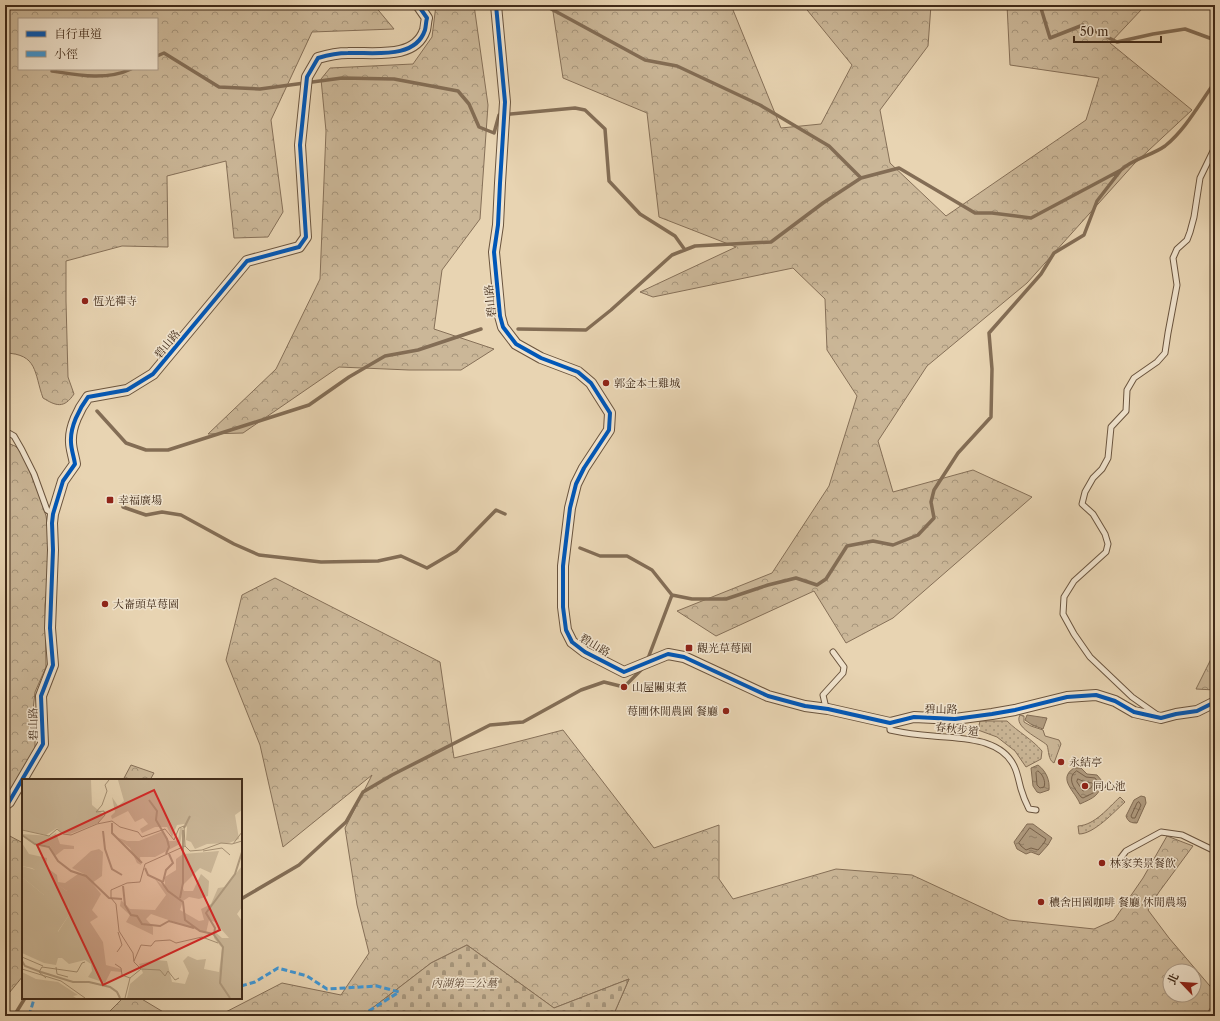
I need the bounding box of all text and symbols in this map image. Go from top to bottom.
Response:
legend [18,18,158,70]
scale bar [1074,18,1161,44]
text: 50 m [1080,24,1109,39]
text: 自行車道 [54,26,102,41]
text: 小徑 [54,46,78,61]
street label: 碧山路 [481,284,499,318]
place label: 恆光禪寺 [93,294,137,308]
marker: 恆光禪寺 [80,296,90,306]
street label: 碧山路 [151,327,183,361]
place label: 郭金本土雞城 [614,376,680,390]
marker: 郭金本土雞城 [601,378,611,388]
place label: 幸福廣場 [118,493,162,507]
marker: 幸福廣場 [105,495,115,505]
place label: 大崙頭草莓園 [113,597,179,611]
marker: 大崙頭草莓園 [100,599,110,609]
street label: 碧山路 [577,631,613,659]
place label: 觀光草莓園 [697,641,752,655]
marker: 觀光草莓園 [684,643,694,653]
place label: 山屋關東煮 [632,680,687,694]
marker: 山屋關東煮 [619,682,629,692]
street label: 碧山路 [924,702,958,716]
place label: 莓圃休閒農園 餐廳 [627,704,718,718]
marker: 莓圃休閒農園 餐廳 [721,706,731,716]
street label: 碧山路 [26,707,40,741]
street label: 春秋步道 [934,719,980,739]
place label: 永結亭 [1069,755,1102,769]
marker: 永結亭 [1056,757,1066,767]
inset map [22,779,242,999]
place label: 同心池 [1093,779,1126,793]
marker: 同心池 [1080,781,1090,791]
place label: 林家美景餐飲 [1110,856,1176,870]
marker: 林家美景餐飲 [1097,858,1107,868]
place label: 穠舍田園咖啡 餐廳 休閒農場 [1049,895,1187,909]
marker: 穠舍田園咖啡 餐廳 休閒農場 [1036,897,1046,907]
north arrow [1162,963,1202,1003]
text: 北 [1164,971,1182,987]
park label: 內湖第三公墓 [431,976,499,990]

